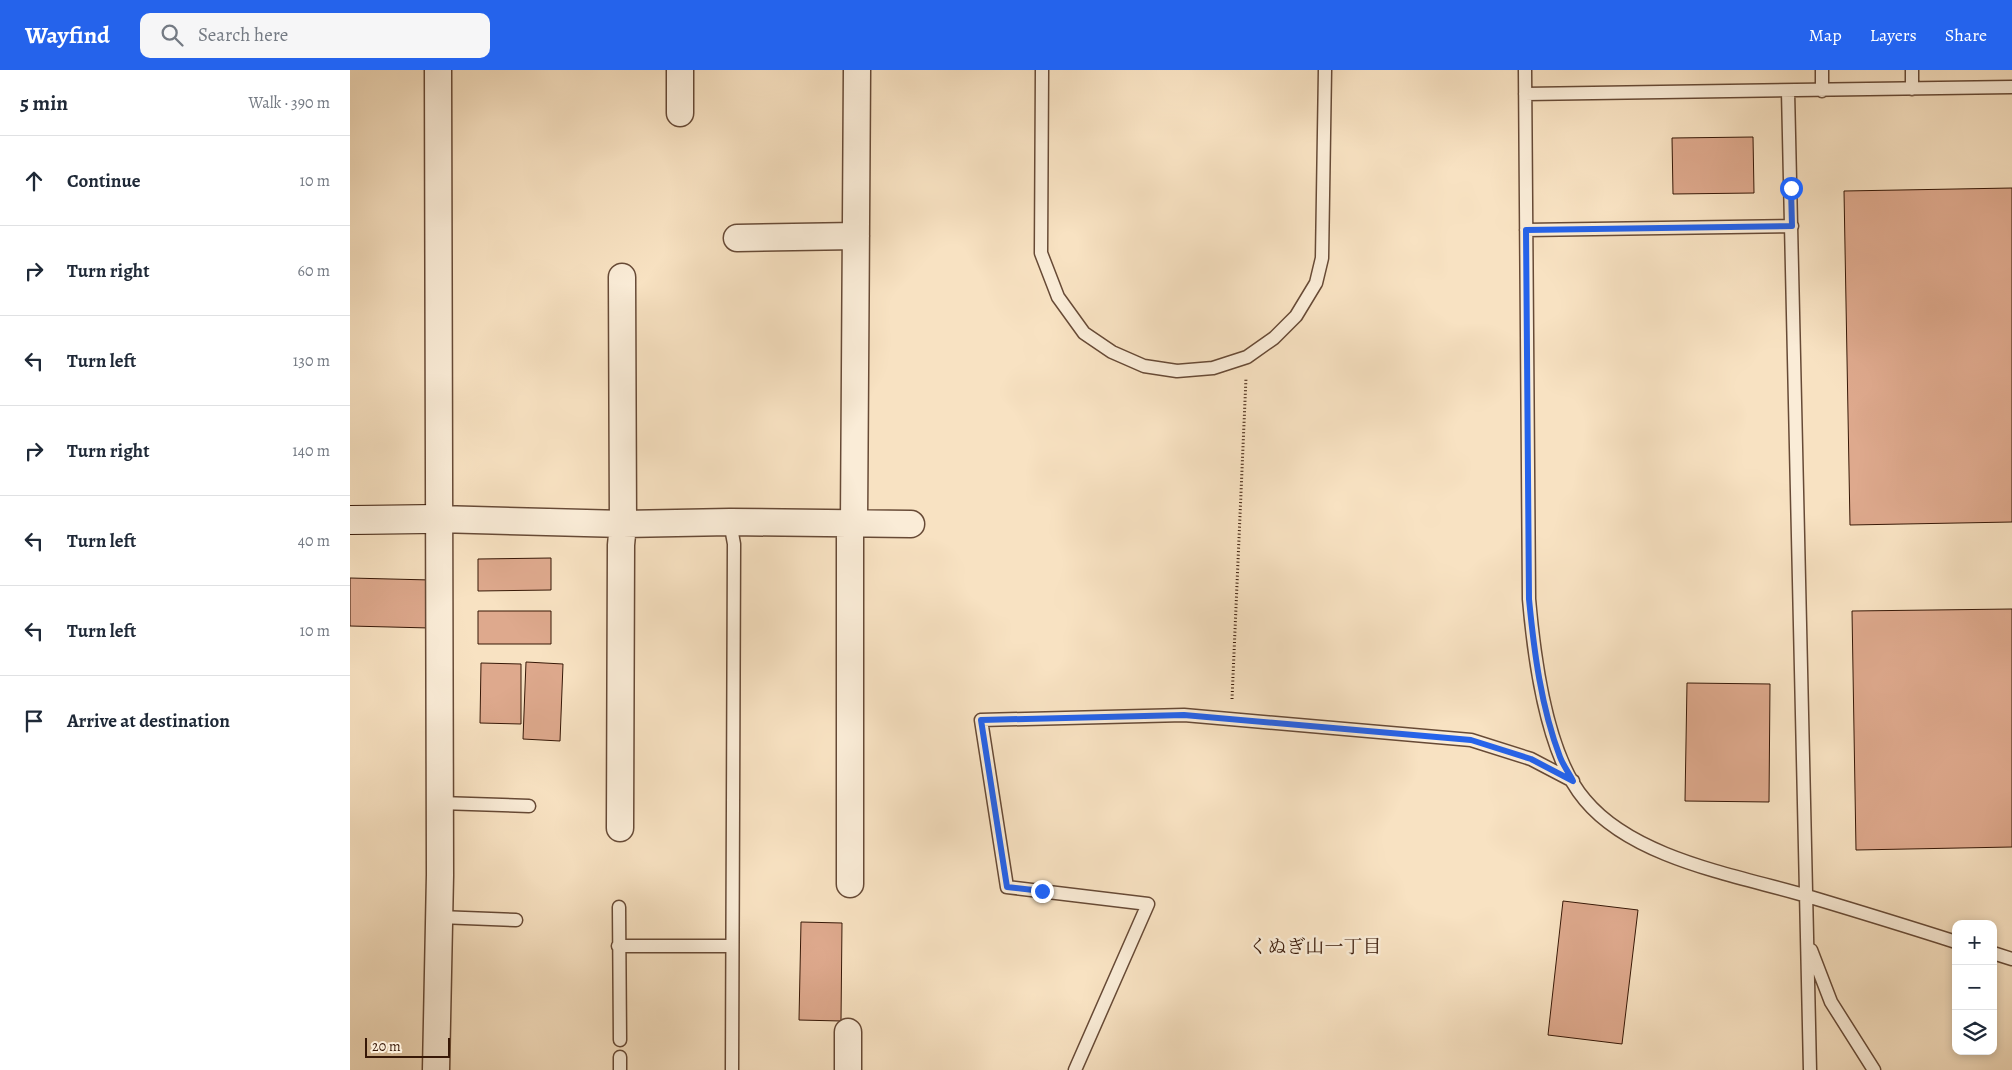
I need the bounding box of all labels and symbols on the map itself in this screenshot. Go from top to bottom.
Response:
route start [1780,177,1803,200]
route end [1031,880,1054,903]
district label: くぬぎ山一丁目 [1248,934,1382,960]
scale bar [365,1035,450,1058]

